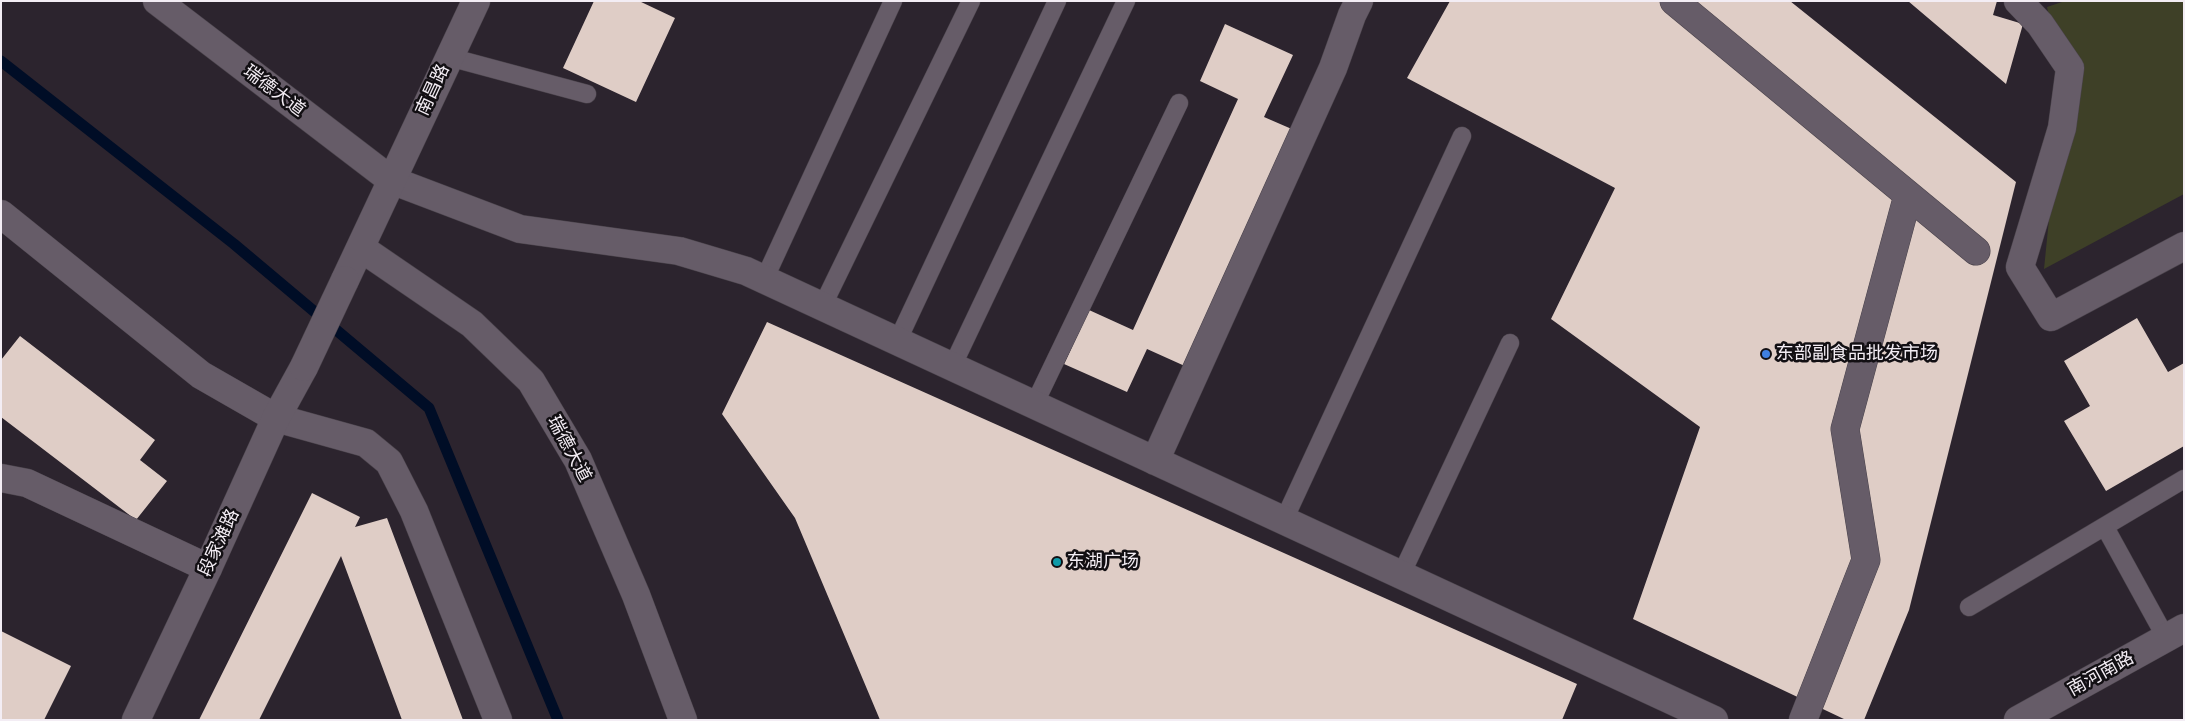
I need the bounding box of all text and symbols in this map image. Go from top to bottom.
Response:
street label: 瑞德大道 [239,61,309,121]
street label: 南昌路 [412,61,454,119]
place label: 东部副食品批发市场 [1776,343,1938,365]
marker: 东部副食品批发市场 [1760,348,1772,360]
street label: 瑞德大道 [543,412,595,486]
street label: 段家滩路 [194,506,244,580]
place label: 东湖广场 [1067,551,1139,573]
marker: 东湖广场 [1051,556,1063,568]
street label: 南河南路 [2064,647,2138,701]

